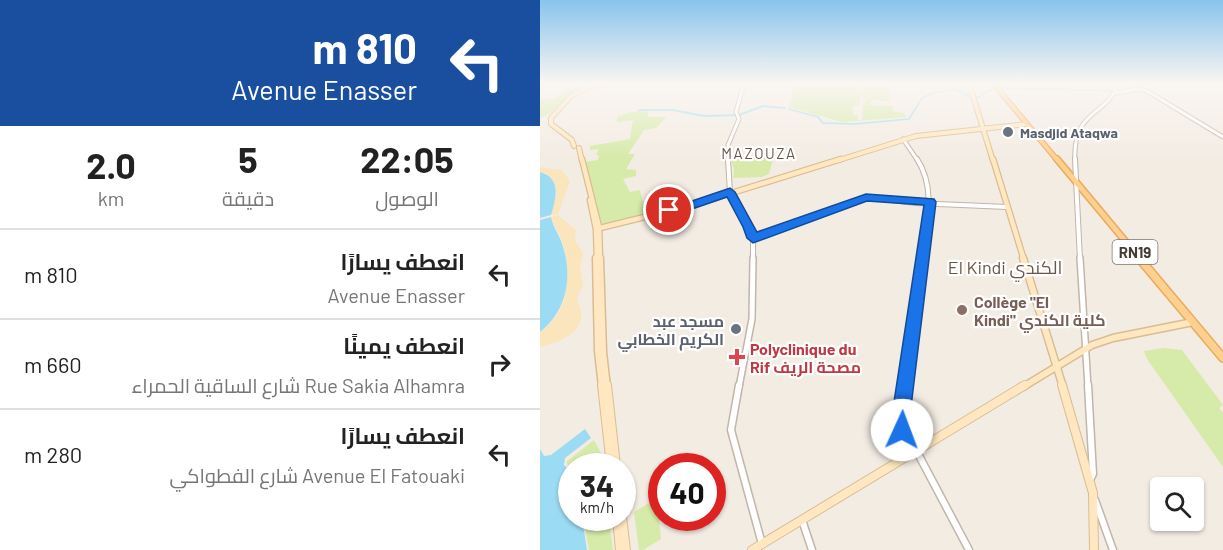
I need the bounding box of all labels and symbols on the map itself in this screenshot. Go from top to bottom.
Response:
place label: Masdjid Ataqwa [1020,124,1118,141]
marker: Masdjid Ataqwa [1001,125,1015,139]
district label: MAZOUZA [721,144,797,162]
pin [643,184,694,235]
road number: RN19 [1112,240,1158,264]
district label: El Kindi الكندي [948,256,1062,282]
place label: Collège "El Kindi" كلية الكندي [974,292,1106,333]
marker: Collège "El Kindi" كلية الكندي [955,303,969,317]
place label: مسجد عبد الكريم الخطابي [617,311,724,352]
marker: مسجد عبد الكريم الخطابي [729,322,743,336]
place label: Polyclinique du Rif مصحة الريف [750,339,861,377]
marker: Polyclinique du Rif مصحة الريف [728,348,746,366]
position arrow [870,398,934,462]
speed limit sign: 40 [648,453,726,531]

